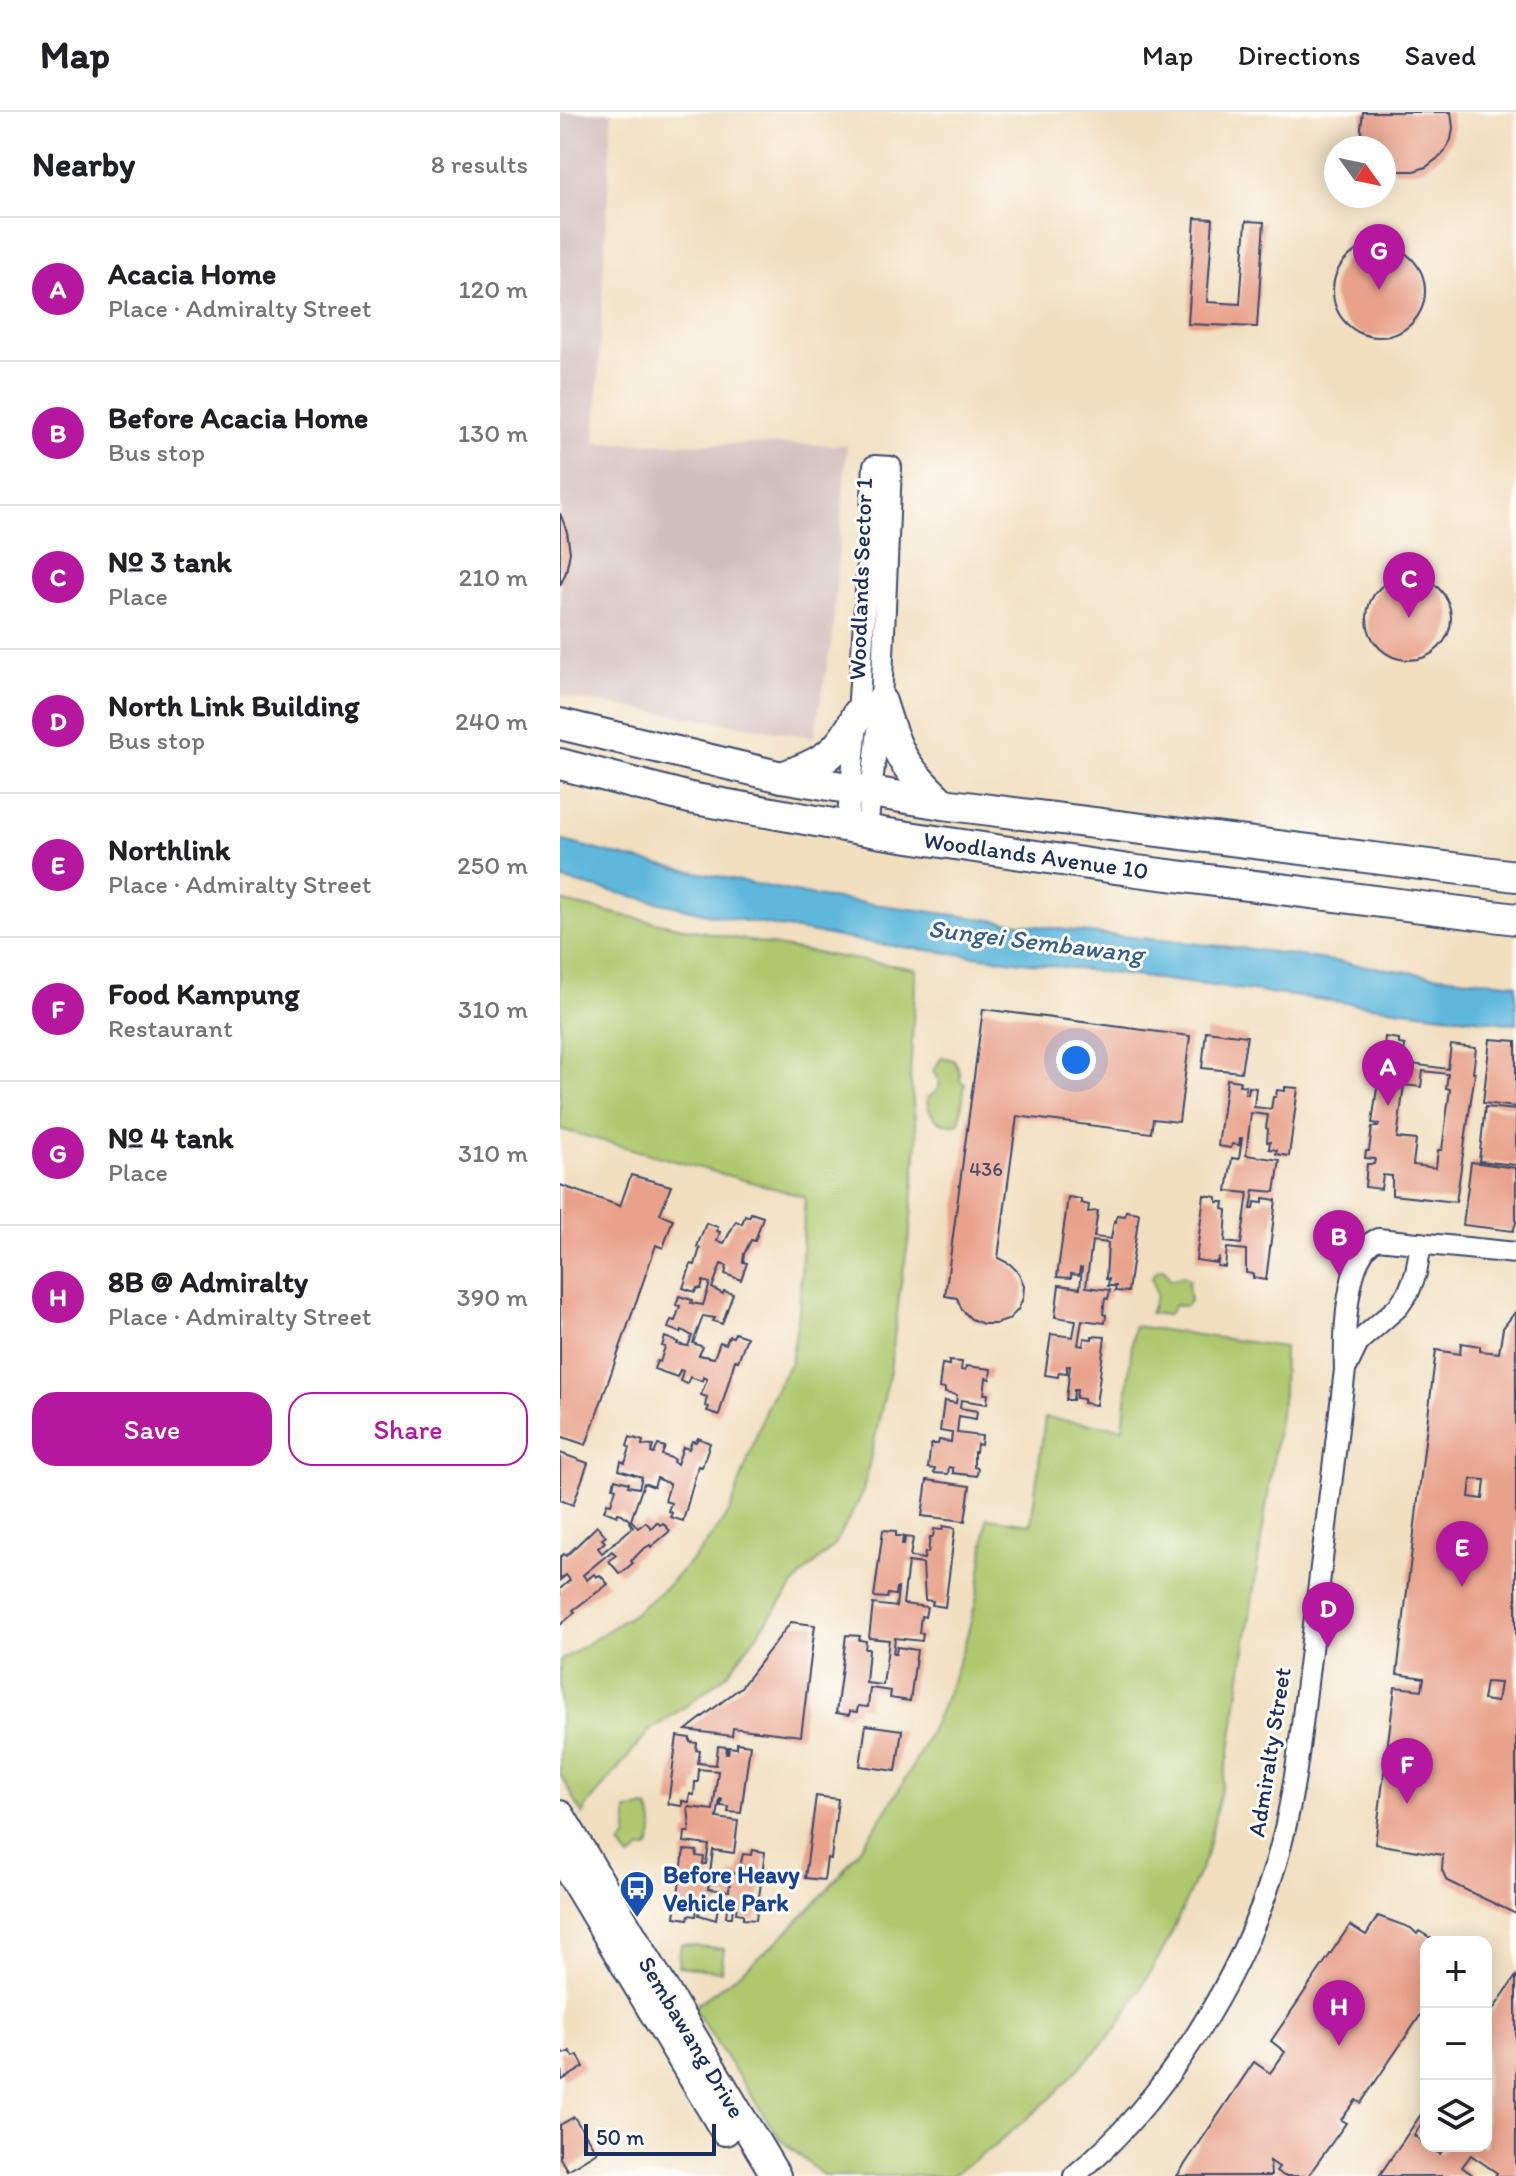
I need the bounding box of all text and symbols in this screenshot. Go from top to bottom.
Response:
text: Map [40,32,110,78]
text: Map [1142,38,1193,72]
text: Directions [1237,38,1361,72]
text: Saved [1405,38,1476,72]
north arrow [1324,136,1396,208]
text: Nearby [32,144,135,185]
text: 8 results [431,148,528,180]
pin: G [1353,224,1405,290]
text: Acacia Home [108,255,276,292]
text: A [50,273,66,305]
text: 120 m [459,273,528,305]
text: Place · Admiralty Street [108,292,372,324]
text: Before Acacia Home [108,399,368,436]
text: B [50,417,66,449]
text: 130 m [458,417,528,449]
text: Bus stop [108,436,205,468]
street label: Woodlands Sector 1 [842,477,878,681]
text: № 3 tank [108,543,232,580]
pin: C [1383,552,1435,618]
text: C [50,561,66,593]
text: 210 m [459,561,528,593]
text: Place [108,580,168,612]
text: North Link Building [108,687,359,724]
text: D [49,705,67,737]
text: 240 m [455,705,528,737]
text: Bus stop [108,724,205,756]
street label: Woodlands Avenue 10 [922,825,1150,885]
text: Northlink [108,831,230,868]
text: E [51,849,65,881]
text: 250 m [457,849,528,881]
text: Place · Admiralty Street [108,868,372,900]
water label: Sungei Sembawang [927,912,1148,970]
text: Food Kampung [108,975,300,1012]
text: F [51,993,65,1025]
text: 310 m [458,993,528,1025]
text: Restaurant [108,1012,233,1044]
your location [1056,1040,1096,1080]
pin: A [1362,1040,1414,1106]
text: № 4 tank [108,1119,234,1156]
text: G [49,1137,67,1169]
text: 310 m [458,1137,528,1169]
text: Place [108,1156,168,1188]
house number: 436 [969,1157,1003,1181]
pin: B [1313,1210,1365,1276]
text: 8B @ Admiralty [108,1263,308,1300]
text: H [49,1281,67,1313]
text: 390 m [456,1281,528,1313]
text: Place · Admiralty Street [108,1300,372,1332]
button: Save [32,1392,272,1466]
button: Share [288,1392,528,1466]
pin: E [1436,1521,1488,1587]
pin: D [1302,1582,1354,1648]
street label: Admiralty Street [1241,1665,1297,1839]
pin: F [1381,1738,1433,1804]
place label: Before Heavy Vehicle Park [663,1860,800,1917]
bus stop icon: Before Heavy Vehicle Park [618,1869,656,1919]
map controls [1420,1936,1492,2152]
button: + [1420,1936,1492,2008]
street label: Sembawang Drive [632,1951,752,2123]
pin: H [1313,1980,1365,2046]
button: − [1420,2008,1492,2080]
button: layers [1420,2080,1492,2152]
scale bar [584,2120,716,2156]
text: 50 m [596,2124,645,2151]

